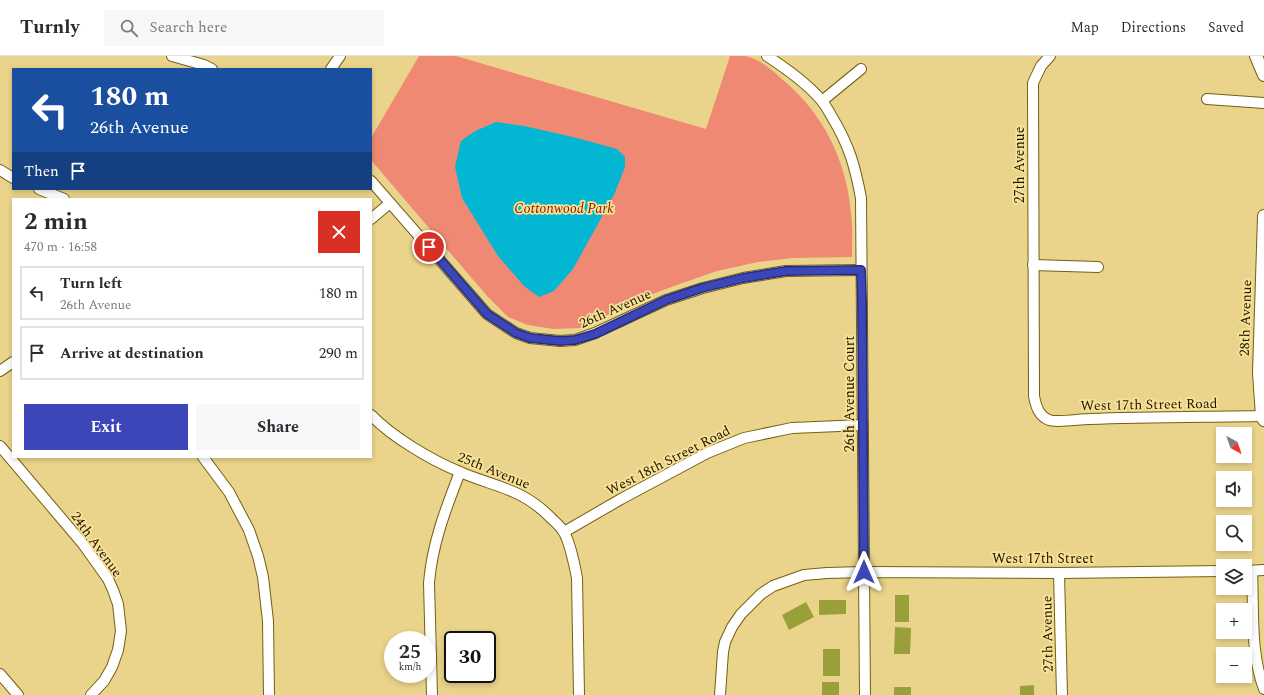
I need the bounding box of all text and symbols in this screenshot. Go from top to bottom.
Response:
search box [104,10,384,46]
text: Turnly [20,13,80,42]
text: Search here [150,16,227,39]
icon: search [118,17,140,39]
text: Map [1071,17,1099,38]
text: Directions [1121,17,1186,38]
text: Saved [1208,17,1244,38]
text: 180 m [90,75,169,118]
icon: left [24,84,76,136]
text: 26th Avenue [90,114,189,141]
street label: 27th Avenue [1009,126,1030,203]
text: Then [24,160,59,183]
icon: arrive [67,160,89,182]
park label: Cottonwood Park [514,198,614,219]
text: 2 min [24,204,88,240]
button: close [318,211,360,253]
pin [412,230,446,264]
icon: arrive [418,236,440,258]
text: 470 m · 16:58 [24,237,97,257]
text: Turn left [60,272,122,295]
street label: 28th Avenue [1234,279,1257,357]
icon: left [26,282,48,304]
text: 180 m [319,282,358,305]
street label: 26th Avenue [576,283,655,334]
text: 26th Avenue [60,295,131,315]
street label: 26th Avenue Court [839,336,860,452]
icon: arrive [26,342,48,364]
text: Arrive at destination [60,342,204,365]
text: 290 m [319,342,358,365]
street label: West 17th Street Road [1080,393,1218,416]
button: Exit [24,404,188,450]
button: Share [196,404,360,450]
street label: West 18th Street Road [602,420,734,501]
north arrow [1216,427,1252,463]
map controls [1216,427,1252,683]
street label: 25th Avenue [454,446,534,495]
button: sound [1216,471,1252,507]
street label: 24th Avenue [66,507,128,582]
button: search [1216,515,1252,551]
street label: West 17th Street [992,548,1094,569]
position arrow [843,551,885,593]
button: layers [1216,559,1252,595]
street label: 27th Avenue [1036,595,1059,673]
button: + [1216,603,1252,639]
speed limit sign: 30 [444,631,496,683]
text: 25 [399,637,421,667]
button: − [1216,647,1252,683]
text: km/h [399,659,421,675]

